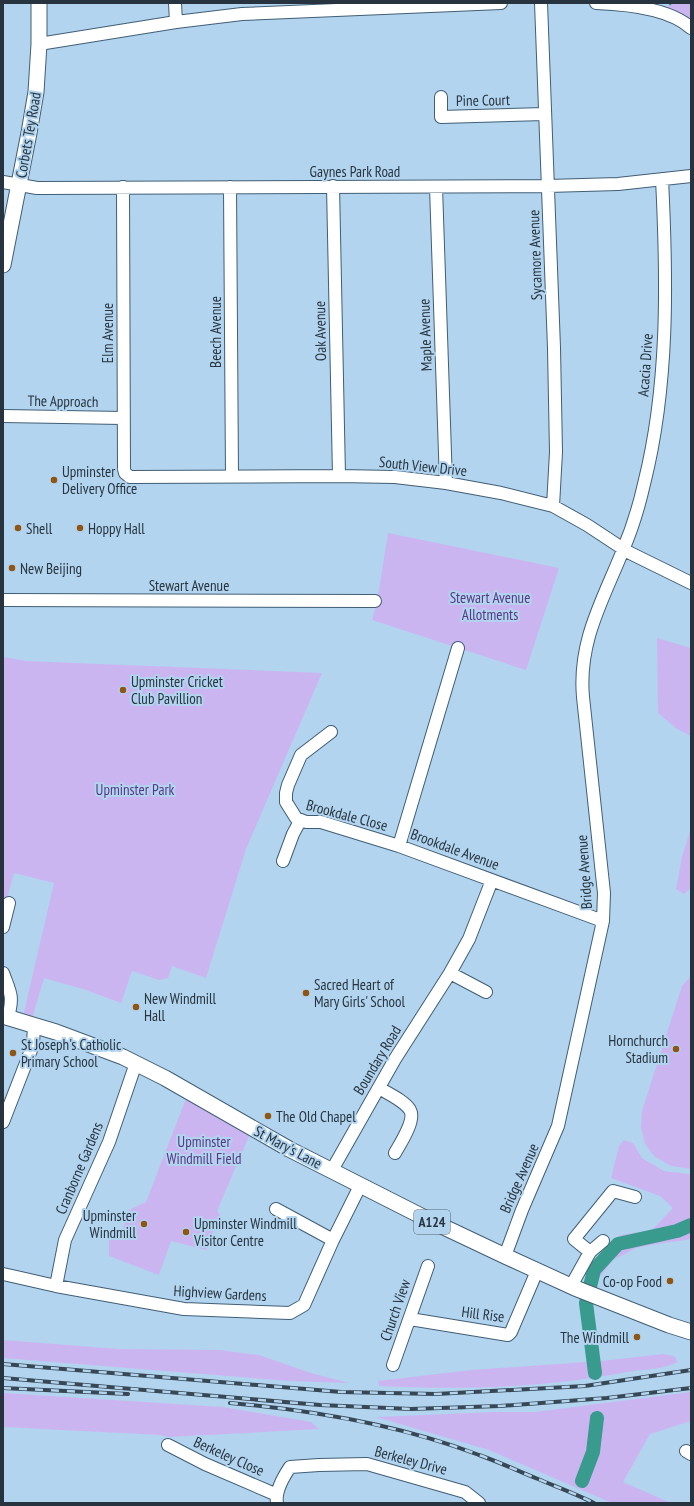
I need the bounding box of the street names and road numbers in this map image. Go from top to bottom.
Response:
street label: Pine Court [456,90,510,110]
street label: Corbets Tey Road [11,91,45,179]
street label: Gaynes Park Road [310,162,400,181]
street label: Sycamore Avenue [524,209,546,301]
street label: Beech Avenue [206,296,225,368]
street label: Maple Avenue [414,298,436,372]
street label: Oak Avenue [310,301,330,361]
street label: Elm Avenue [98,303,117,363]
street label: Acacia Drive [633,333,657,397]
street label: The Approach [27,391,99,411]
street label: South View Drive [378,452,468,480]
street label: Stewart Avenue [149,576,229,595]
street label: Brookdale Close [304,795,390,835]
street label: Brookdale Avenue [408,824,502,874]
street label: Bridge Avenue [572,834,596,910]
street label: Boundary Road [349,1022,405,1098]
street label: Cranborne Gardens [51,1119,107,1217]
street label: St Mary's Lane [251,1121,325,1173]
street label: Bridge Avenue [495,1140,543,1216]
road number: A124 [414,1210,450,1234]
street label: Church View [376,1277,414,1343]
street label: Highview Gardens [173,1281,267,1305]
street label: Hill Rise [460,1302,506,1326]
street label: Berkeley Close [191,1432,267,1480]
street label: Berkeley Drive [373,1441,449,1479]

